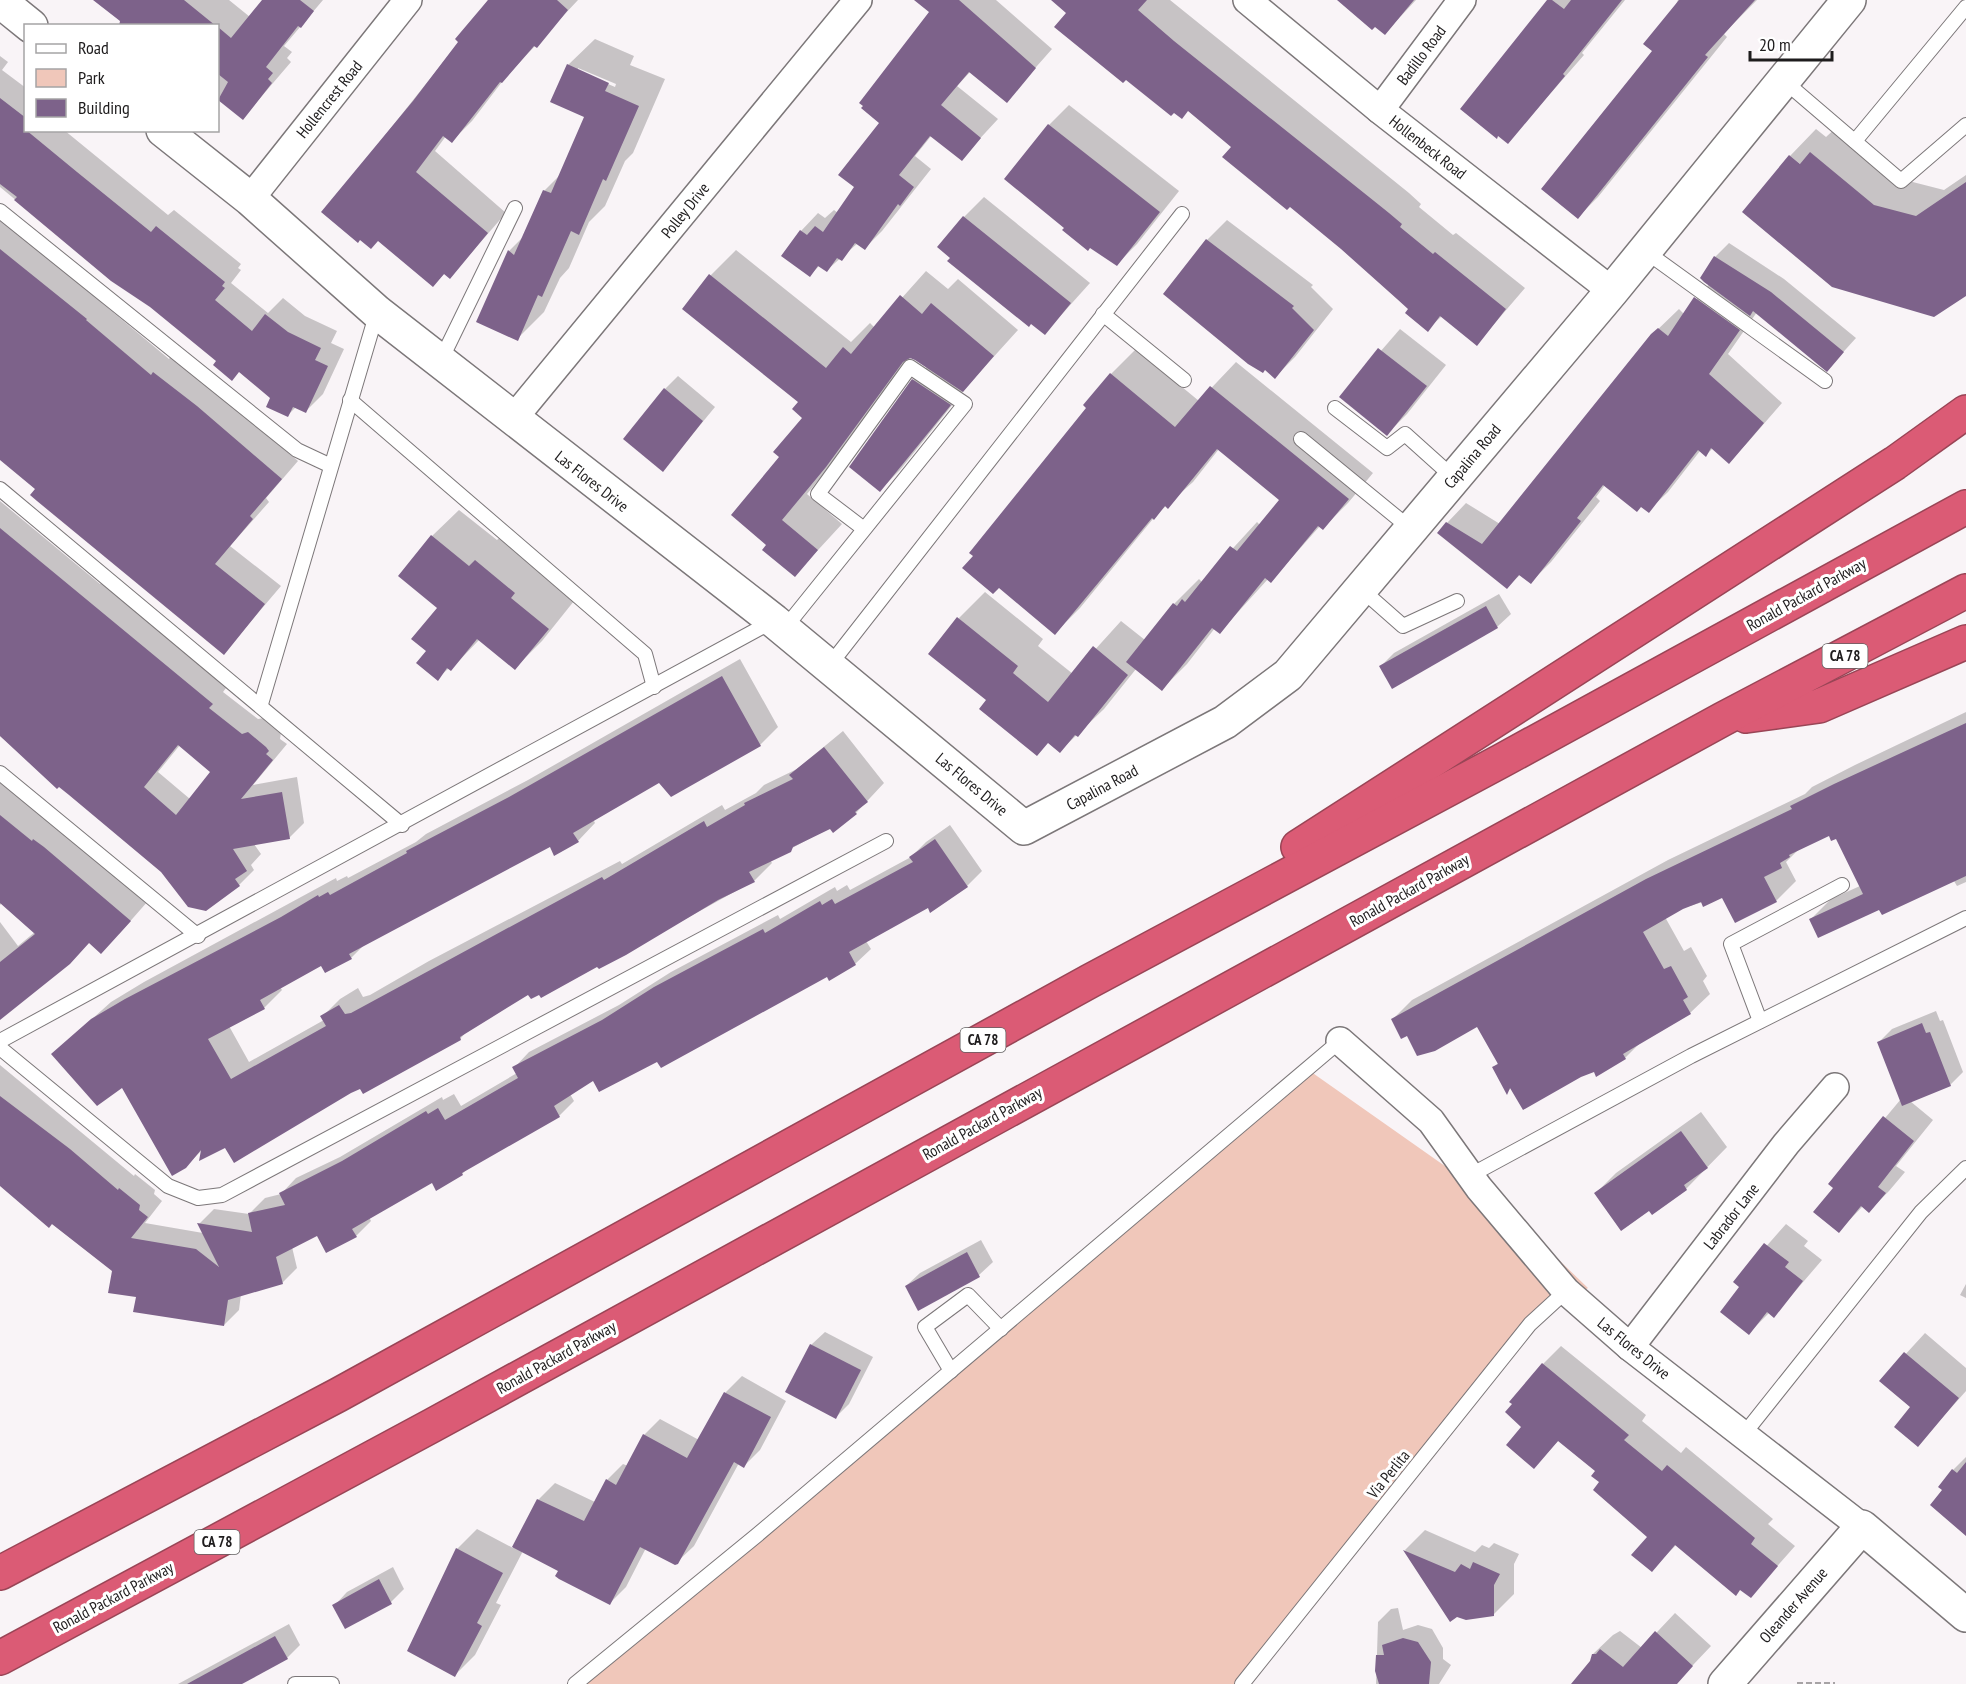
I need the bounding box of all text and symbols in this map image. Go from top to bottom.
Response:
street label: Badillo Road [1392,21,1450,89]
legend [24,24,219,132]
scale bar [1750,24,1832,62]
text: 20 m [1759,33,1791,56]
text: Road [78,36,109,59]
street label: Hollencrest Road [292,56,366,142]
text: Park [78,66,105,89]
text: Building [78,96,130,119]
street label: Hollenbeck Road [1386,111,1471,183]
street label: Polley Drive [657,178,713,242]
street label: Capalina Road [1439,420,1505,492]
street label: Las Flores Drive [551,446,633,516]
street label: Ronald Packard Parkway [1743,553,1869,635]
road number: CA 78 [1822,644,1868,668]
street label: Las Flores Drive [932,748,1012,820]
street label: Capalina Road [1063,760,1141,814]
street label: Ronald Packard Parkway [1346,849,1472,931]
road number: CA 78 [960,1028,1006,1052]
street label: Ronald Packard Parkway [919,1082,1045,1164]
street label: Labrador Lane [1699,1179,1763,1253]
street label: Las Flores Drive [1594,1313,1674,1383]
street label: Ronald Packard Parkway [493,1316,619,1398]
street label: Via Perlita [1362,1446,1414,1503]
road number: CA 78 [194,1530,240,1554]
street label: Ronald Packard Parkway [49,1557,177,1637]
street label: Oleander Avenue [1755,1563,1831,1647]

